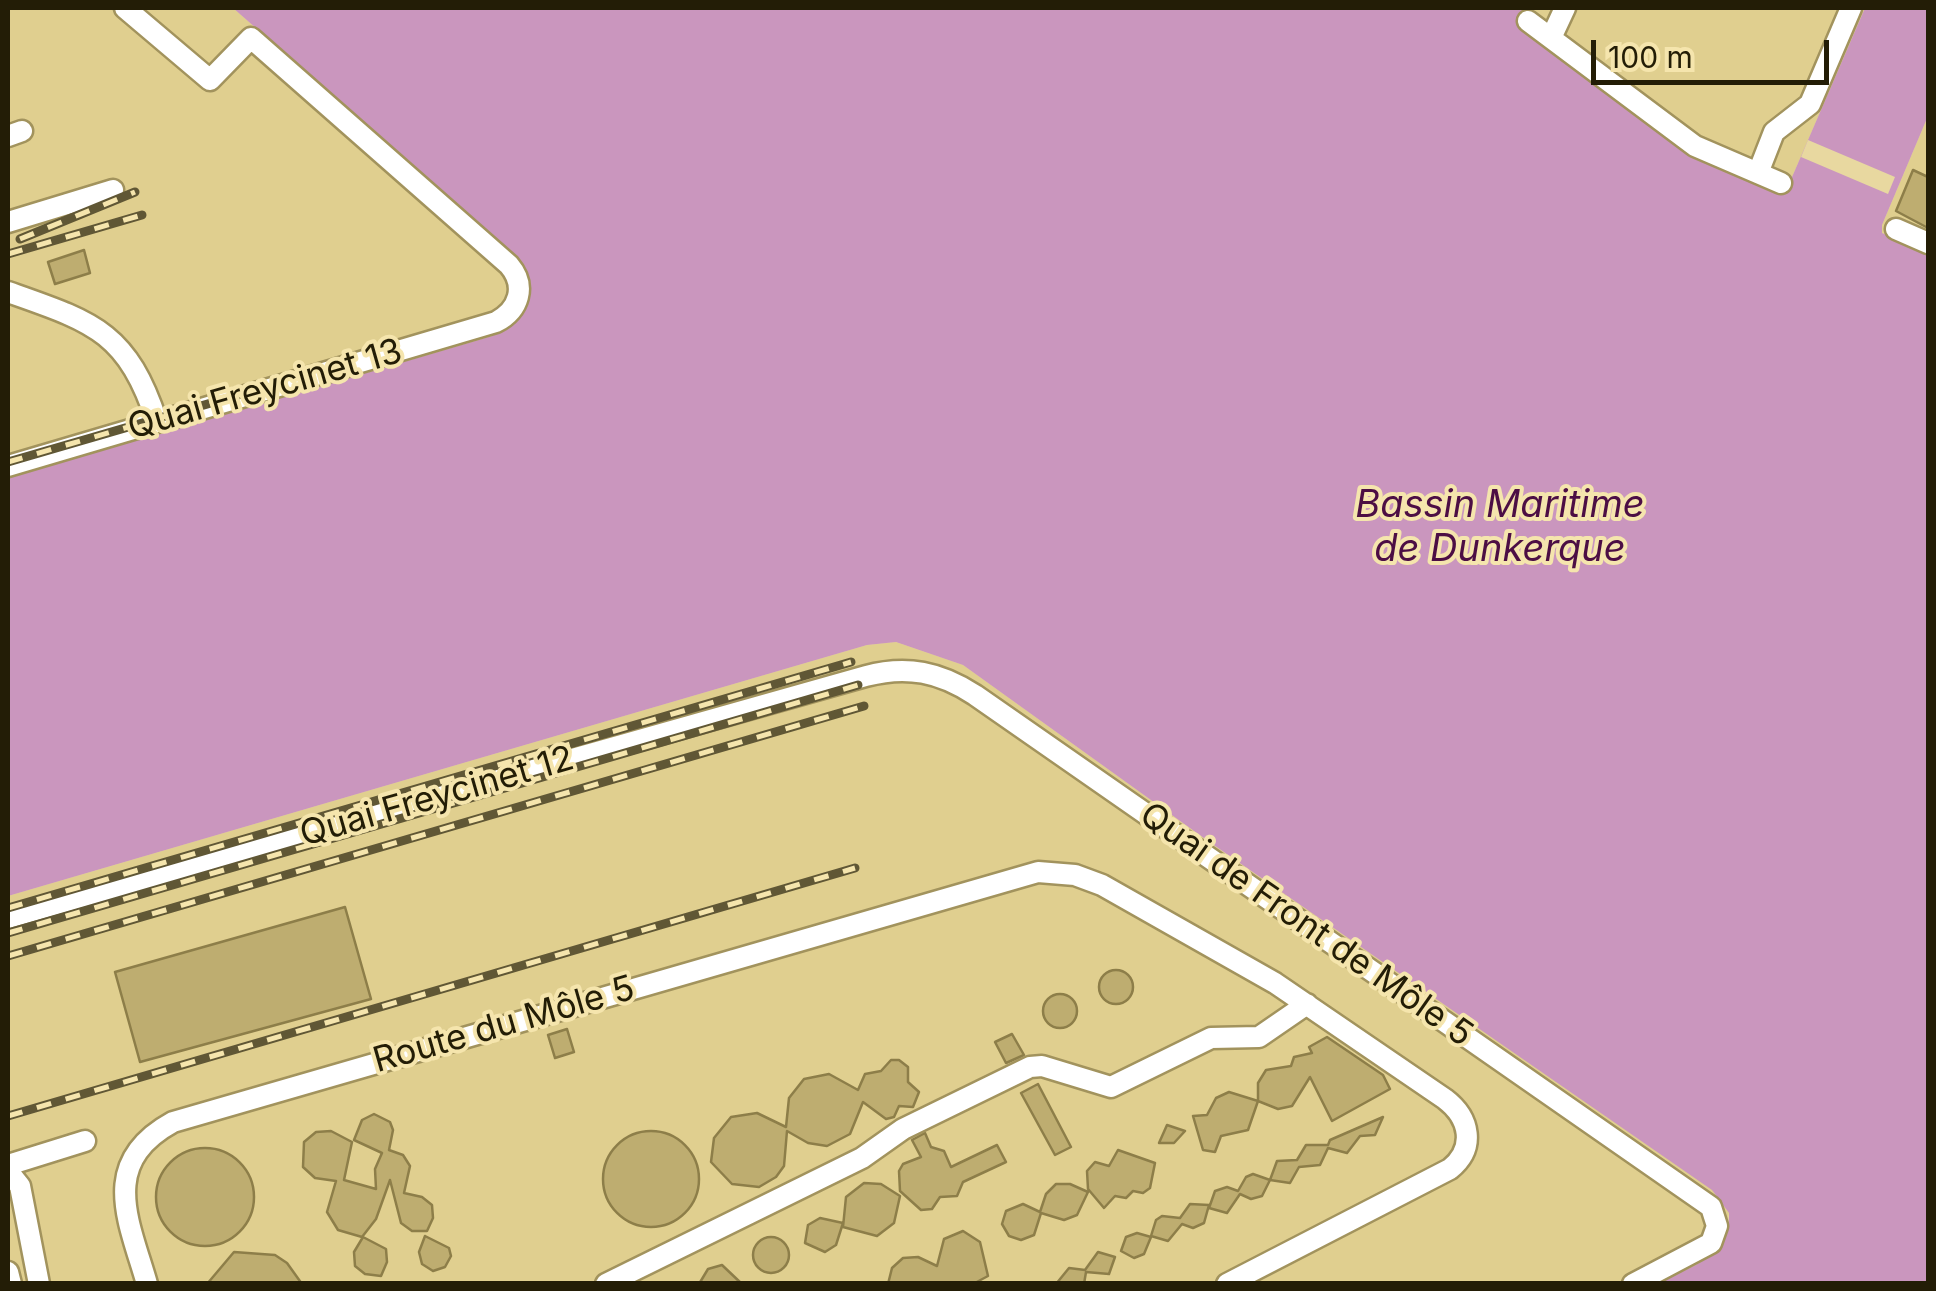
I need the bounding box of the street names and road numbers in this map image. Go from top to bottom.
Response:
street label: Quai Freycinet 13 [123,331,407,449]
street label: Quai Freycinet 12 [295,738,579,856]
street label: Quai de Front de Môle 5 [1132,794,1480,1056]
street label: Route du Môle 5 [369,968,639,1082]

